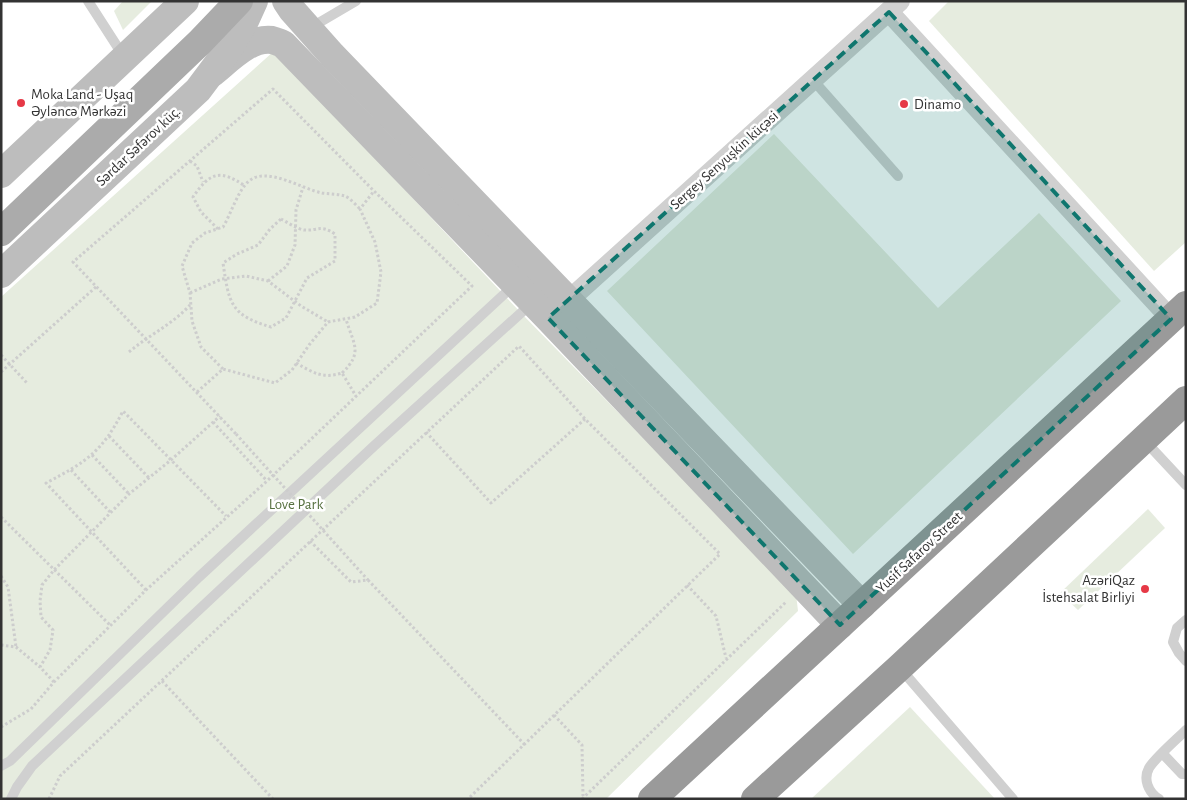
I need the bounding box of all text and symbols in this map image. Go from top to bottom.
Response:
place label: Moka Land - Uşaq Əyləncə Mərkəzi [31,87,133,119]
marker: Moka Land - Uşaq Əyləncə Mərkəzi [15,97,27,109]
place label: Dinamo [914,97,961,112]
marker: Dinamo [898,98,910,110]
street label: Sərdar Səfərov küç. [93,104,183,189]
street label: Sergey Senyuşkin küçəsi [668,108,781,213]
park label: Love Park [269,497,323,512]
street label: Yusif Safarov Street [873,509,965,596]
place label: AzəriQaz İstehsalat Birliyi [1042,573,1135,605]
marker: AzəriQaz İstehsalat Birliyi [1139,583,1151,595]

